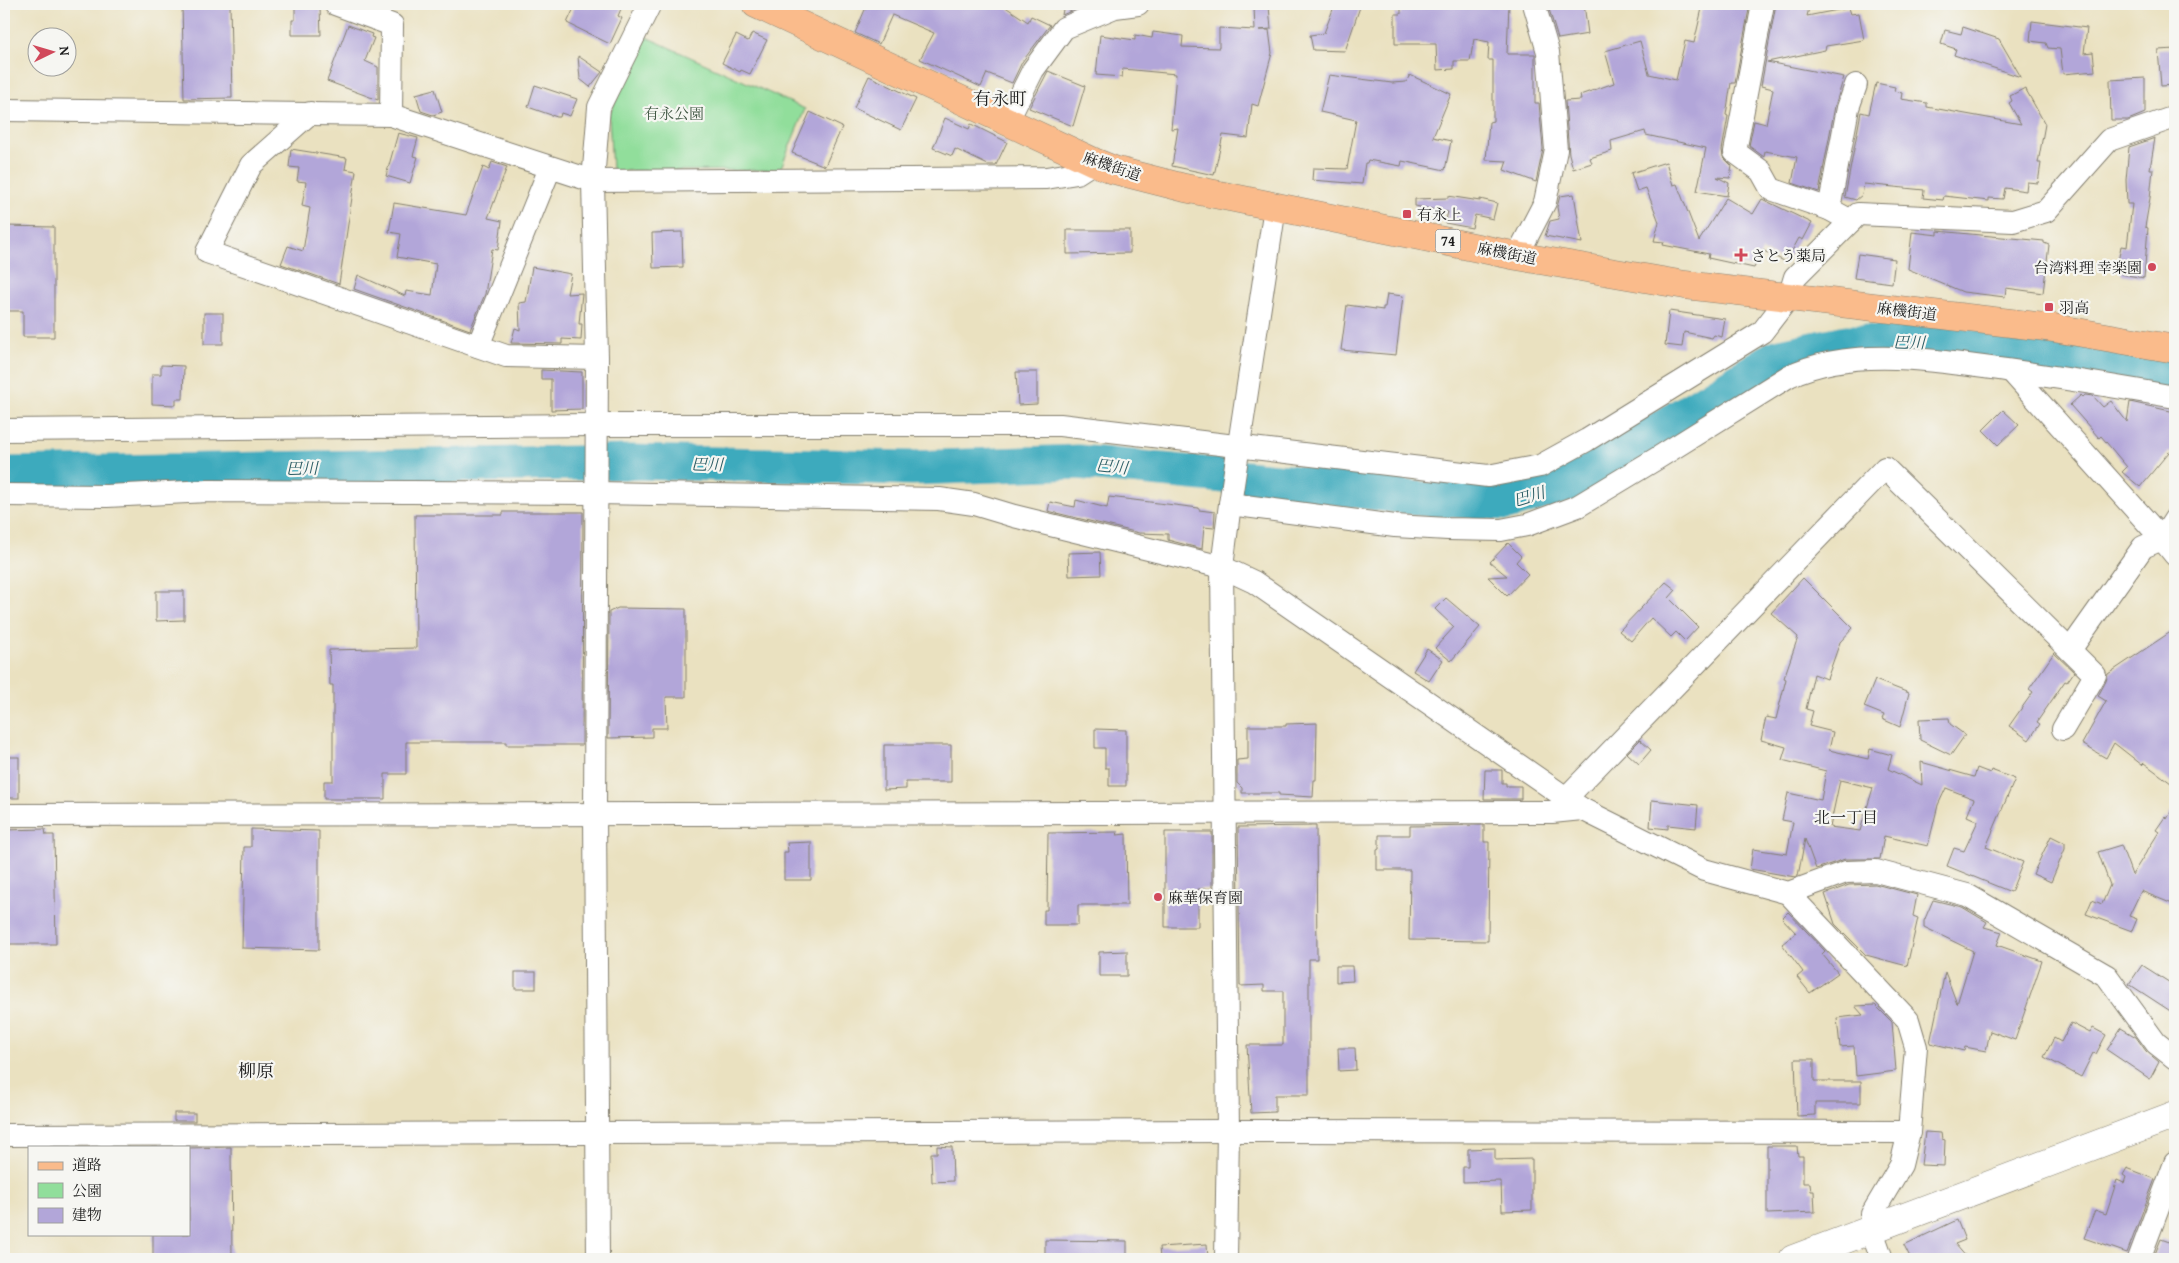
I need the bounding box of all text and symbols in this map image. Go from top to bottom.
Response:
north arrow [28,28,78,78]
text: N [55,45,75,57]
district label: 有永町 [973,85,1027,112]
park label: 有永公園 [644,103,704,124]
street label: 麻機街道 [1080,146,1144,186]
place label: 有永上 [1417,204,1462,225]
marker: 有永上 [1401,208,1413,220]
road number: 74 [1436,230,1460,252]
street label: 麻機街道 [1476,237,1538,269]
place label: さとう薬局 [1751,245,1826,266]
marker: さとう薬局 [1735,249,1747,261]
place label: 台湾料理 幸楽園 [2034,257,2142,278]
marker: 台湾料理 幸楽園 [2146,261,2158,273]
street label: 麻機街道 [1876,297,1938,325]
place label: 羽高 [2059,297,2089,318]
marker: 羽高 [2043,301,2055,313]
water label: 巴川 [1893,330,1927,354]
water label: 巴川 [691,452,725,476]
water label: 巴川 [1095,452,1131,480]
water label: 巴川 [286,456,320,480]
water label: 巴川 [1510,479,1550,512]
district label: 北一丁目 [1814,805,1878,829]
place label: 麻華保育園 [1168,887,1243,908]
marker: 麻華保育園 [1152,891,1164,903]
district label: 柳原 [238,1057,274,1084]
legend [28,1146,190,1236]
text: 道路 [72,1154,102,1175]
text: 公園 [72,1180,102,1201]
text: 建物 [72,1204,102,1225]

